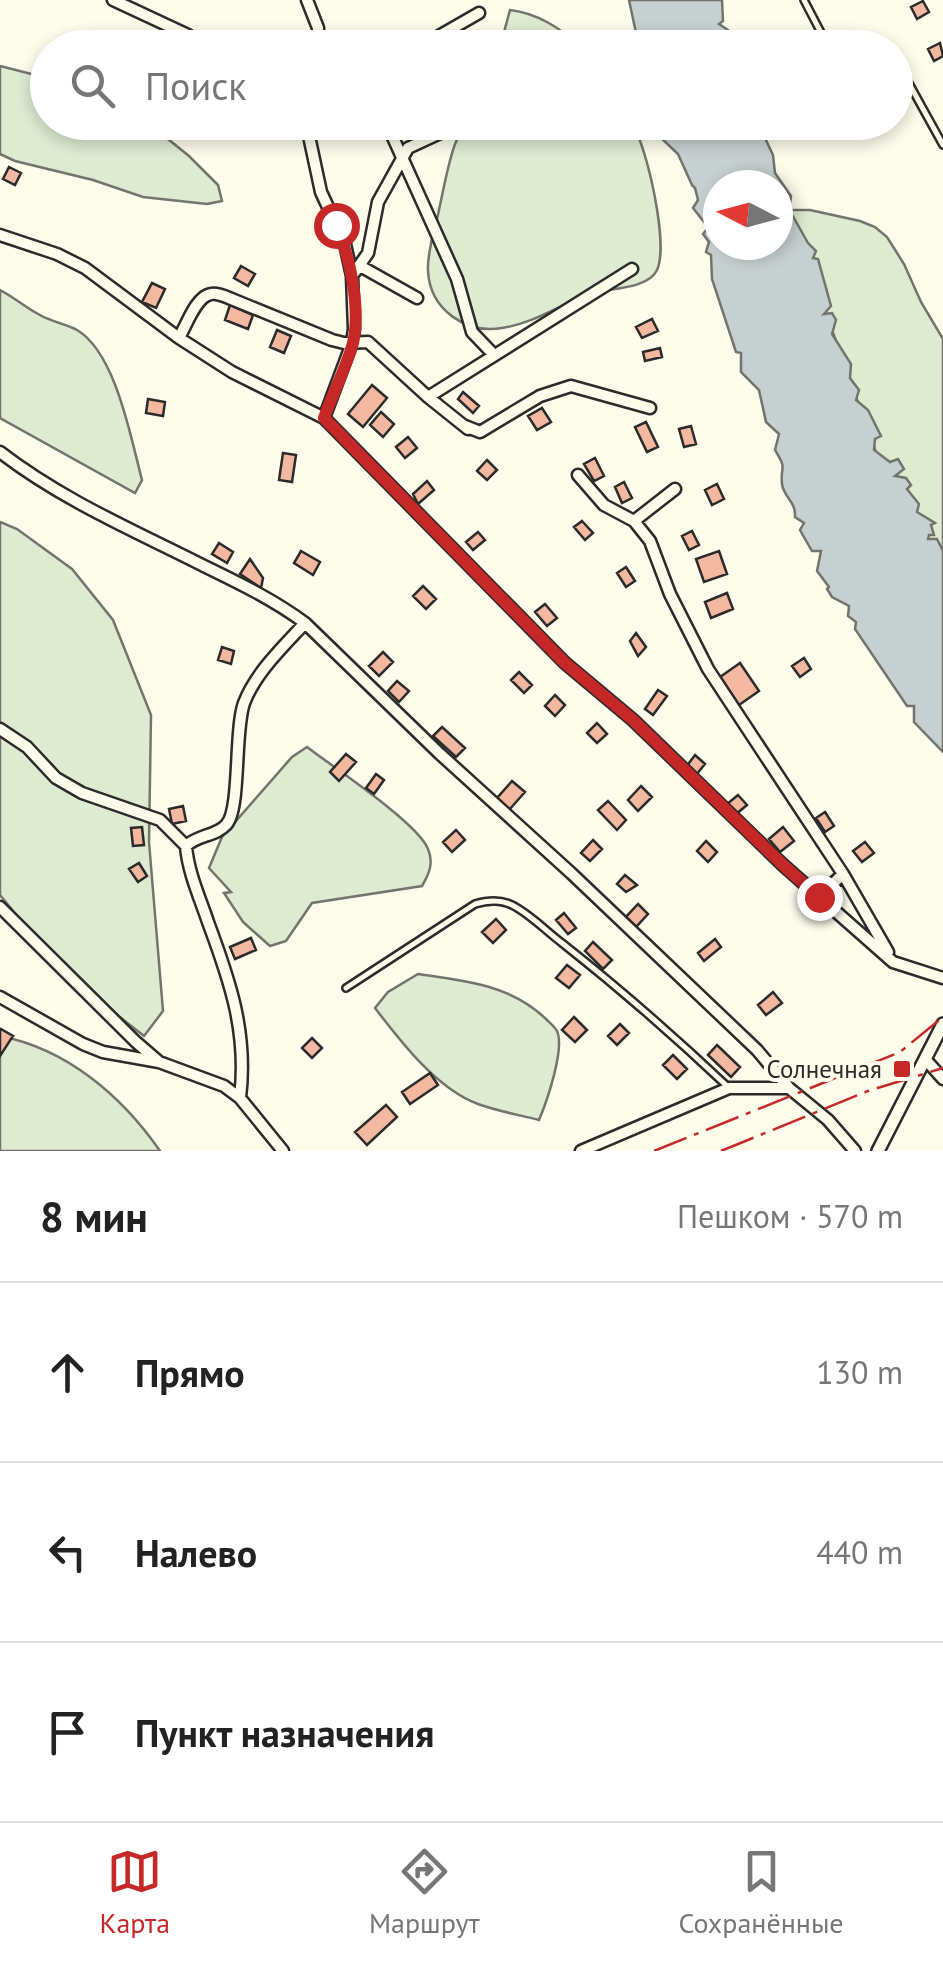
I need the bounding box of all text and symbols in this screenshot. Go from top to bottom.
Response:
search box [30,30,913,140]
icon: search [65,58,120,113]
text: Поиск [145,61,246,110]
north arrow [703,170,793,260]
route start [314,203,360,249]
route end [797,875,843,921]
place label: Солнечная [767,1053,882,1085]
marker: Солнечная [891,1058,913,1080]
text: 8 мин [40,1189,148,1244]
text: Пешком · 570 m [677,1195,903,1237]
icon: ahead [40,1345,95,1400]
text: Прямо [135,1348,245,1397]
text: 130 m [816,1351,903,1393]
icon: left [40,1525,95,1580]
text: Налево [135,1528,257,1577]
text: 440 m [816,1531,903,1573]
icon: arrive [40,1705,95,1760]
text: Пункт назначения [135,1708,434,1757]
tab: Карта [99,1844,170,1941]
tab: Маршрут [369,1844,480,1941]
tab: Сохранённые [678,1844,844,1941]

